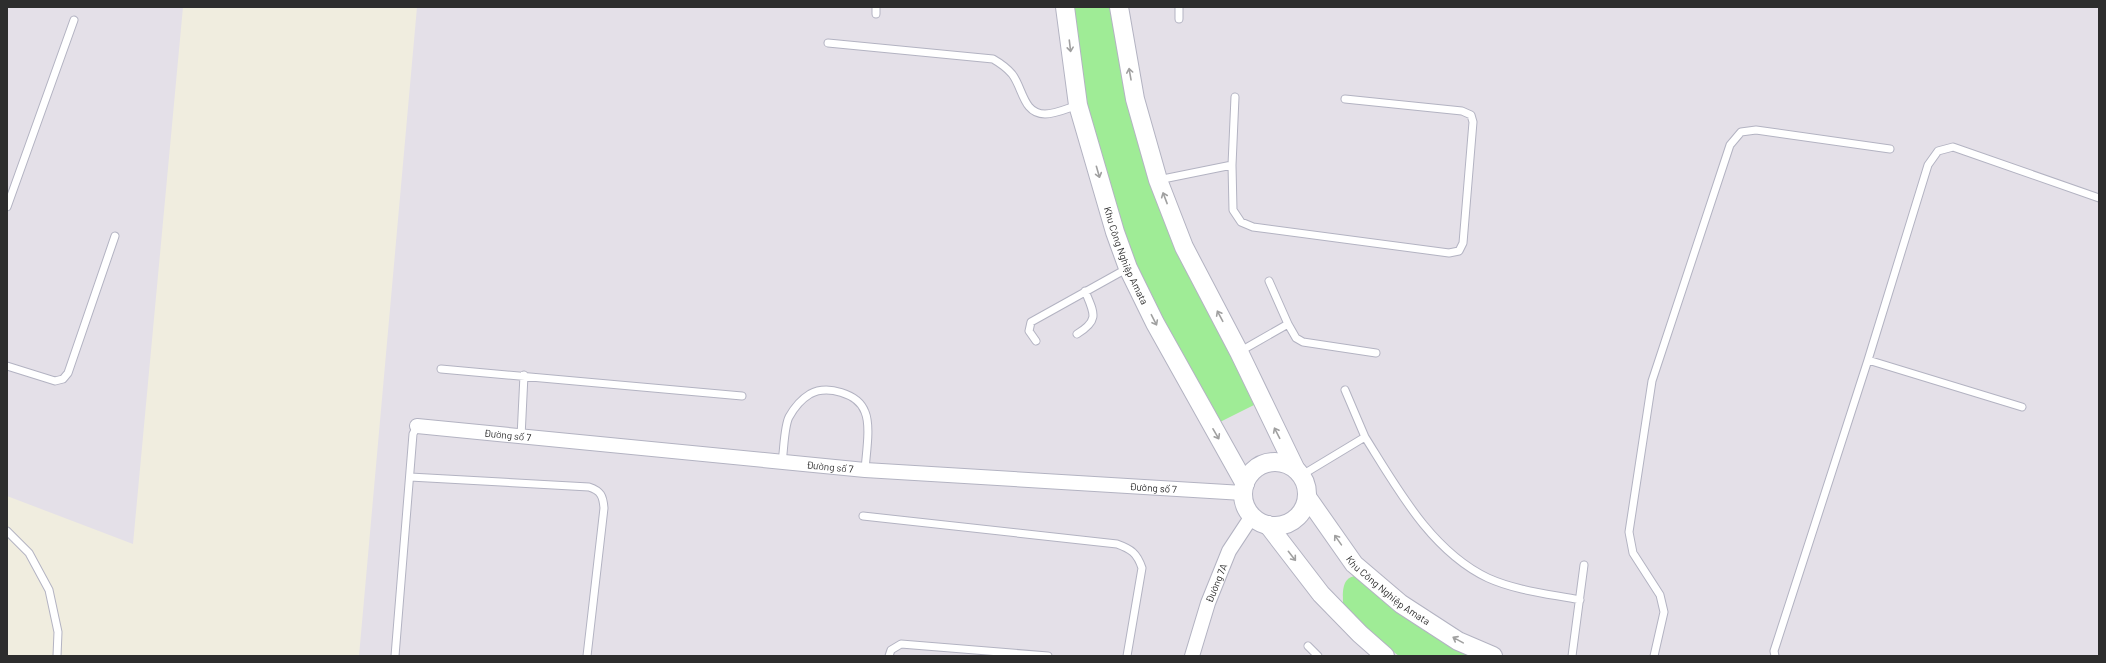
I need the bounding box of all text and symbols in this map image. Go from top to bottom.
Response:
one-way arrow [1066,39,1074,52]
one-way arrow [1126,67,1134,80]
one-way arrow [1095,166,1102,179]
one-way arrow [1161,193,1169,205]
street label: Khu Công Nghiệp Amata [1102,205,1151,306]
one-way arrow [1216,310,1224,322]
one-way arrow [1150,313,1158,325]
street label: Đường số 7 [484,427,532,443]
one-way arrow [1273,427,1280,439]
one-way arrow [1212,428,1220,440]
street label: Đường số 7 [806,458,854,475]
street label: Đường số 7 [1129,480,1177,495]
one-way arrow [1334,535,1342,546]
one-way arrow [1287,550,1296,561]
street label: Khu Công Nghiệp Amata [1344,553,1432,627]
street label: Đường 7A [1203,562,1229,604]
one-way arrow [1452,635,1464,643]

